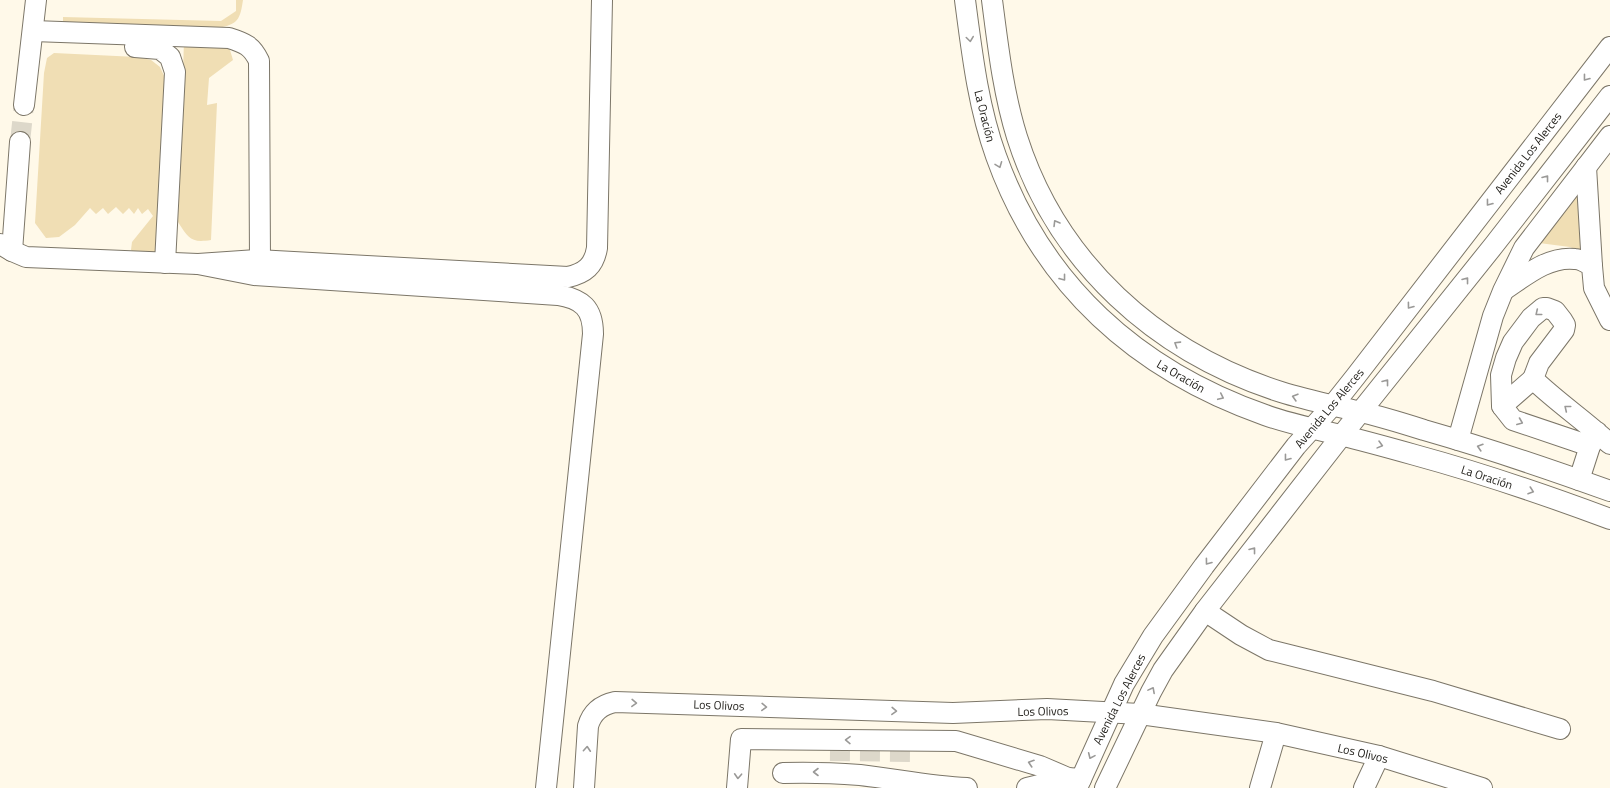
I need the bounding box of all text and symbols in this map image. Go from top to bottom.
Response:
one-way arrow [966,36,975,42]
one-way arrow [1584,73,1591,80]
street label: La Oración [969,88,1001,144]
street label: Avenida Los Alerces [1490,108,1566,198]
one-way arrow [995,161,1003,168]
one-way arrow [1542,175,1549,182]
one-way arrow [1487,198,1494,205]
one-way arrow [1054,220,1061,227]
one-way arrow [1058,273,1065,280]
one-way arrow [1462,277,1469,284]
one-way arrow [1408,301,1415,308]
one-way arrow [1535,308,1543,315]
one-way arrow [1174,341,1181,349]
street label: La Oración [1153,354,1209,398]
street label: Avenida Los Alerces [1290,363,1369,452]
one-way arrow [1381,379,1388,386]
one-way arrow [1216,392,1224,400]
one-way arrow [1292,393,1298,401]
one-way arrow [1564,405,1571,412]
one-way arrow [1516,418,1523,426]
one-way arrow [1376,440,1383,449]
one-way arrow [1477,443,1484,452]
one-way arrow [1284,454,1291,461]
street label: La Oración [1459,460,1515,494]
one-way arrow [1527,486,1534,495]
one-way arrow [1248,548,1255,555]
one-way arrow [1205,557,1212,564]
street label: Avenida Los Alerces [1088,650,1150,748]
one-way arrow [1148,686,1155,694]
street label: Los Olivos [693,695,745,715]
one-way arrow [631,699,637,707]
street label: Los Olivos [1017,701,1069,721]
one-way arrow [761,703,767,711]
one-way arrow [891,707,897,715]
one-way arrow [845,736,851,744]
street label: Los Olivos [1336,738,1390,768]
one-way arrow [582,746,591,752]
one-way arrow [1088,752,1096,760]
one-way arrow [1027,759,1034,768]
one-way arrow [813,768,819,776]
one-way arrow [734,773,742,779]

